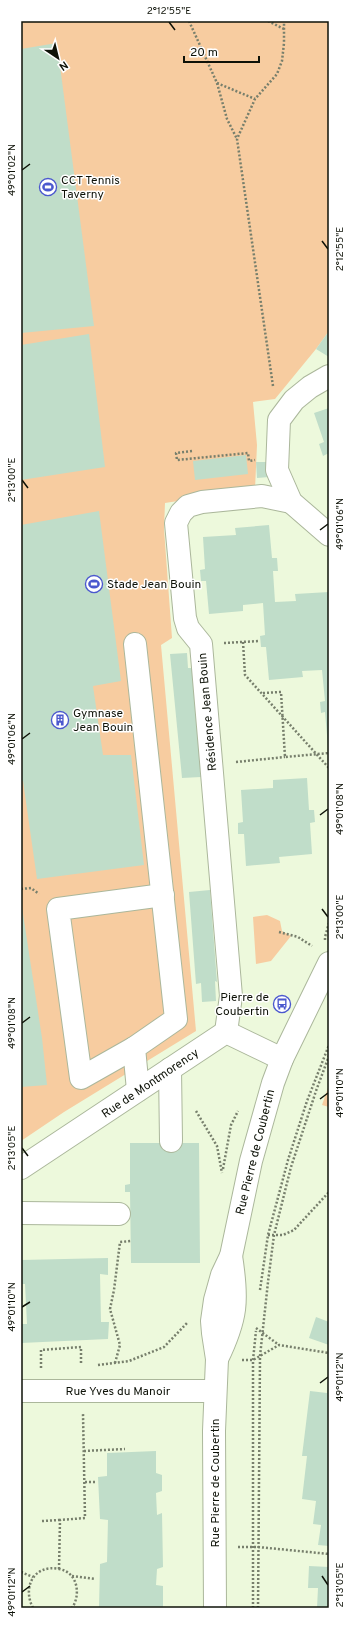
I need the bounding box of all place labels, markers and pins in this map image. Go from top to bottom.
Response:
place label: CCT Tennis Taverny [61,173,120,203]
sports icon: CCT Tennis Taverny [38,177,58,197]
sports icon: Stade Jean Bouin [84,574,104,594]
place label: Stade Jean Bouin [107,577,201,593]
place label: Gymnase Jean Bouin [73,706,133,736]
building icon: Gymnase Jean Bouin [50,710,70,730]
place label: Pierre de Coubertin [215,990,269,1020]
bus stop icon: Pierre de Coubertin [272,994,292,1014]

